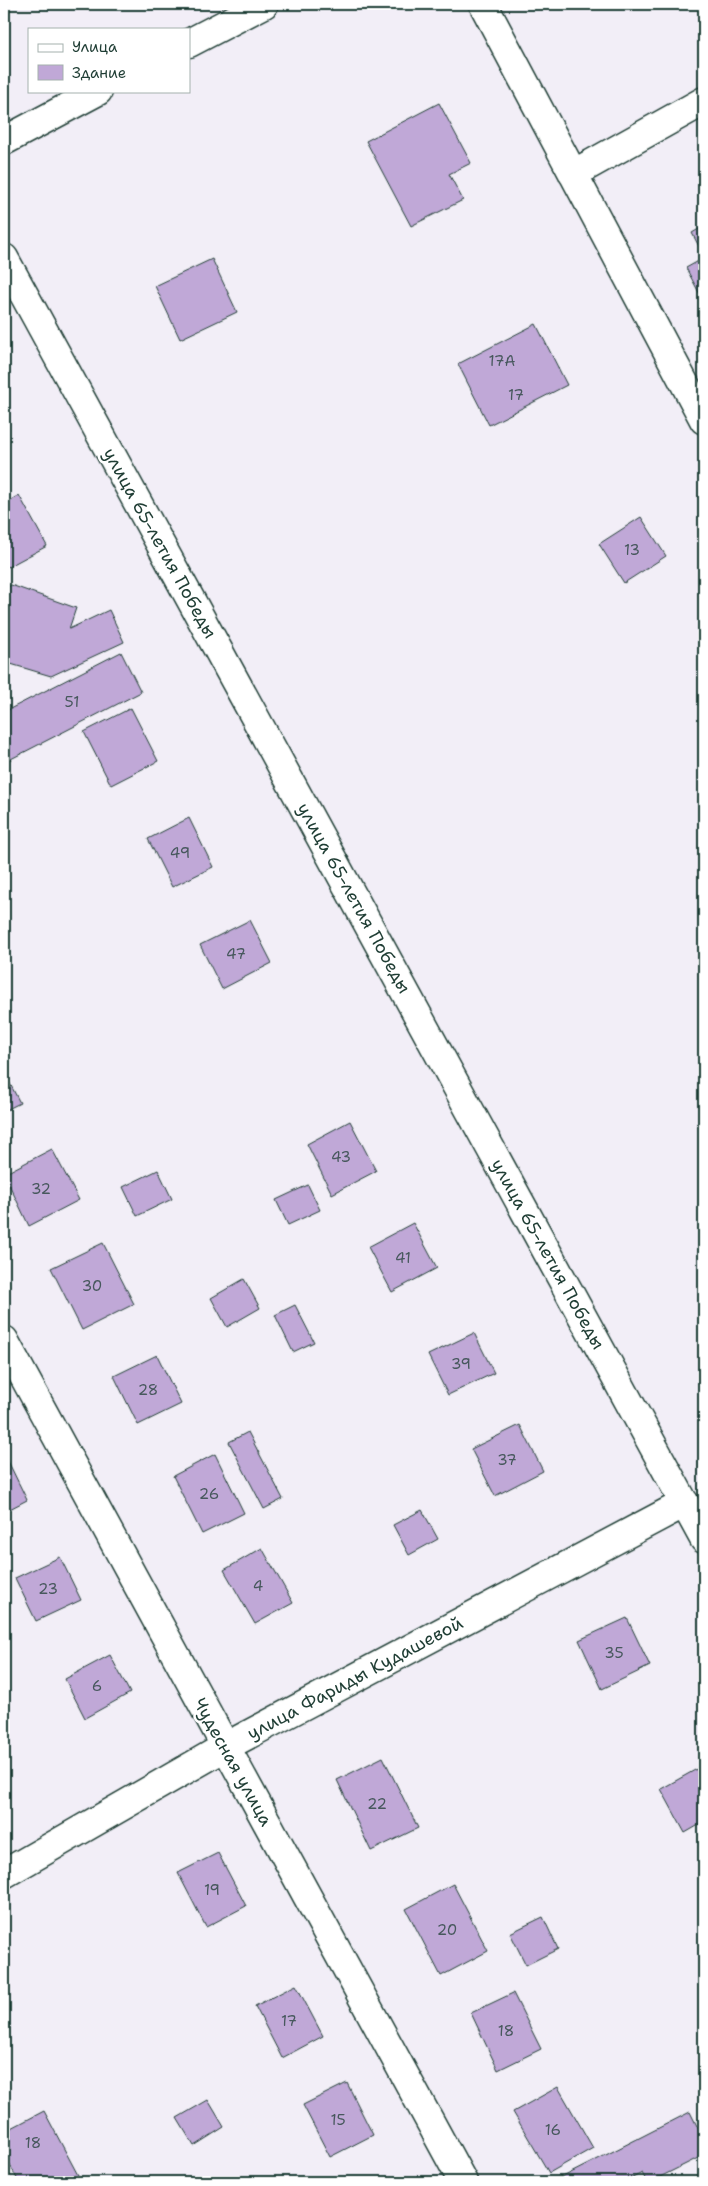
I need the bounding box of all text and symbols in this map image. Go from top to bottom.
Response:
legend [28,28,190,92]
text: Улица [72,37,118,57]
text: Здание [72,63,126,83]
house number: 17А [489,351,516,371]
house number: 17 [508,385,524,405]
street label: улица 65-летия Победы [98,444,222,642]
house number: 13 [624,540,640,560]
house number: 51 [65,692,79,712]
street label: улица 65-летия Победы [292,799,416,997]
house number: 49 [170,843,190,863]
house number: 47 [226,944,246,964]
house number: 43 [331,1147,351,1167]
street label: улица 65-летия Победы [486,1155,610,1353]
house number: 32 [31,1179,51,1199]
house number: 41 [395,1248,411,1268]
house number: 30 [82,1276,102,1296]
house number: 39 [451,1354,471,1374]
house number: 28 [138,1380,158,1400]
house number: 37 [497,1450,517,1470]
house number: 26 [199,1484,219,1504]
house number: 4 [253,1576,263,1596]
house number: 23 [38,1579,58,1599]
street label: улица Фариды Кудашевой [243,1611,467,1745]
house number: 35 [604,1643,624,1663]
house number: 6 [92,1676,102,1696]
street label: Чудесная улица [188,1694,278,1830]
house number: 22 [367,1794,387,1814]
house number: 19 [204,1880,220,1900]
house number: 20 [437,1920,457,1940]
house number: 17 [281,2011,297,2031]
house number: 18 [498,2021,514,2041]
house number: 15 [330,2110,346,2130]
house number: 16 [545,2120,561,2140]
house number: 18 [25,2133,41,2153]

